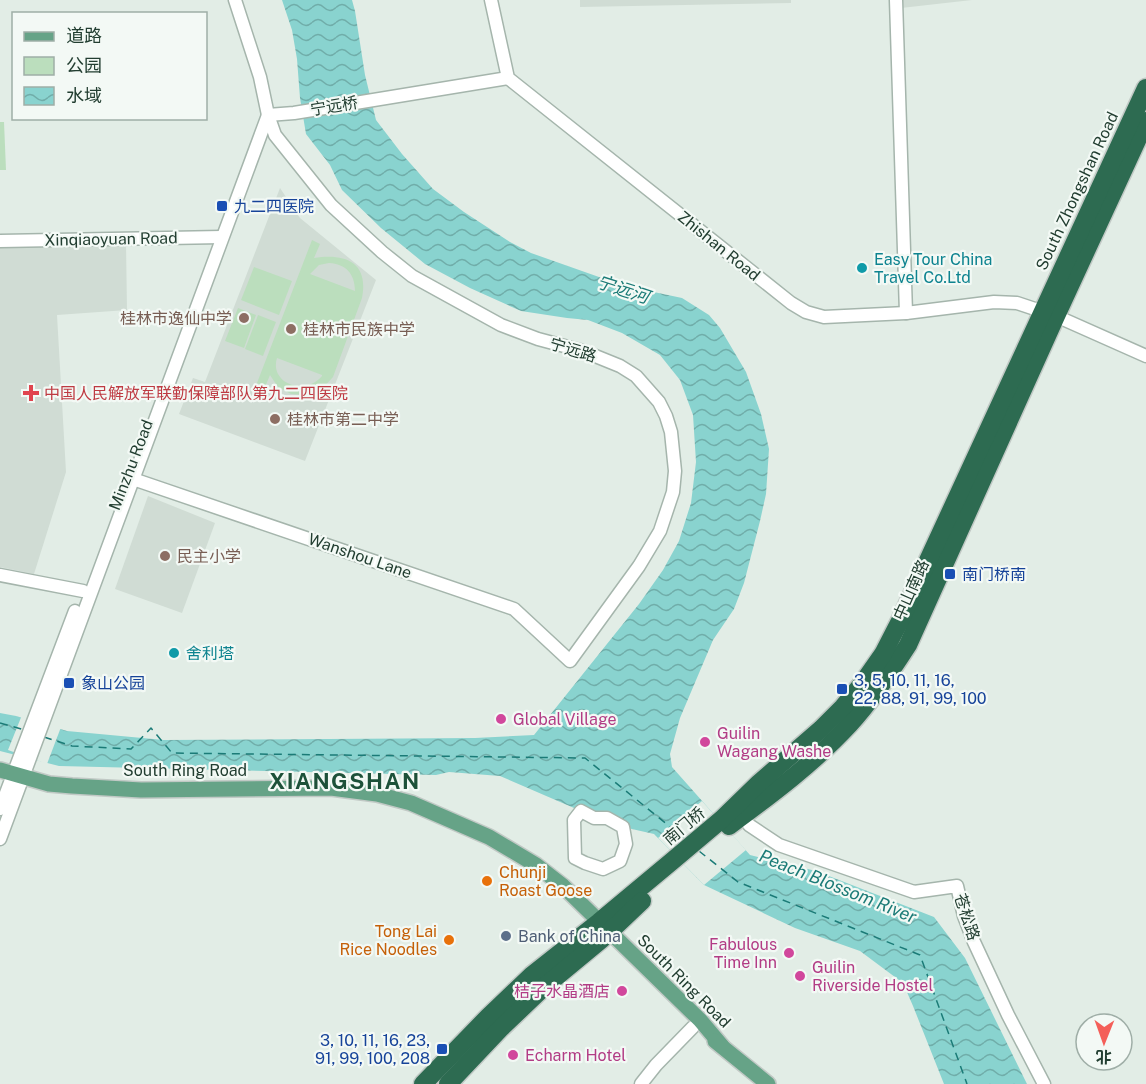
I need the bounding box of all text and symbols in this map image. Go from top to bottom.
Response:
legend [12,12,207,120]
text: 道路 [66,25,102,46]
text: 公园 [66,55,102,76]
text: 水域 [66,85,102,106]
street label: 宁远桥 [309,93,359,119]
street label: South Zhongshan Road [1032,109,1122,273]
place label: 九二四医院 [234,197,314,216]
marker: 九二四医院 [215,199,229,213]
street label: Zhishan Road [674,207,764,285]
street label: Xinqiaoyuan Road [44,228,178,250]
place label: Easy Tour China Travel Co.Ltd [874,250,992,287]
marker: Easy Tour China Travel Co.Ltd [855,261,869,275]
water label: 宁远河 [594,271,655,308]
place label: 桂林市逸仙中学 [120,309,232,328]
marker: 桂林市逸仙中学 [237,311,251,325]
place label: 桂林市民族中学 [303,320,415,339]
marker: 桂林市民族中学 [284,322,298,336]
street label: 宁远路 [547,334,599,366]
marker: 中国人民解放军联勤保障部队第九二四医院 [22,384,40,402]
place label: 中国人民解放军联勤保障部队第九二四医院 [44,384,348,403]
place label: 桂林市第二中学 [287,410,399,429]
marker: 桂林市第二中学 [268,412,282,426]
street label: Minzhu Road [105,417,157,513]
street label: Wanshou Lane [306,529,414,583]
place label: 民主小学 [177,547,241,566]
marker: 民主小学 [158,549,172,563]
street label: 中山南路 [889,557,933,623]
place label: 南门桥南 [962,565,1026,584]
marker: 南门桥南 [943,567,957,581]
place label: 舍利塔 [186,644,234,663]
marker: 舍利塔 [167,646,181,660]
place label: 3, 5, 10, 11, 16, 22, 88, 91, 99, 100 [854,671,987,708]
place label: 象山公园 [81,674,145,693]
marker: 象山公园 [62,676,76,690]
marker: 3, 5, 10, 11, 16, 22, 88, 91, 99, 100 [835,682,849,696]
place label: Global Village [513,710,617,729]
marker: Global Village [494,712,508,726]
place label: Guilin Wagang Washe [717,724,831,761]
marker: Guilin Wagang Washe [698,735,712,749]
street label: South Ring Road [123,761,247,780]
district label: XIANGSHAN [269,768,421,794]
street label: 南门桥 [660,803,708,849]
water label: Peach Blossom River [756,845,920,927]
place label: Chunji Roast Goose [499,863,592,900]
marker: Chunji Roast Goose [480,874,494,888]
street label: 苍松路 [951,891,983,943]
place label: Tong Lai Rice Noodles [340,922,437,959]
place label: Bank of China [518,927,621,946]
marker: Bank of China [499,929,513,943]
street label: South Ring Road [633,930,735,1032]
marker: Tong Lai Rice Noodles [442,933,456,947]
place label: Fabulous Time Inn [709,935,777,972]
marker: Fabulous Time Inn [782,946,796,960]
place label: Guilin Riverside Hostel [812,958,933,995]
marker: Guilin Riverside Hostel [793,969,807,983]
place label: 桔子水晶酒店 [514,982,610,1001]
marker: 桔子水晶酒店 [615,984,629,998]
north arrow [1074,1012,1134,1072]
place label: 3, 10, 11, 16, 23, 91, 99, 100, 208 [315,1031,430,1068]
marker: 3, 10, 11, 16, 23, 91, 99, 100, 208 [435,1042,449,1056]
place label: Echarm Hotel [525,1046,626,1065]
text: 北 [1096,1047,1112,1066]
marker: Echarm Hotel [506,1048,520,1062]

